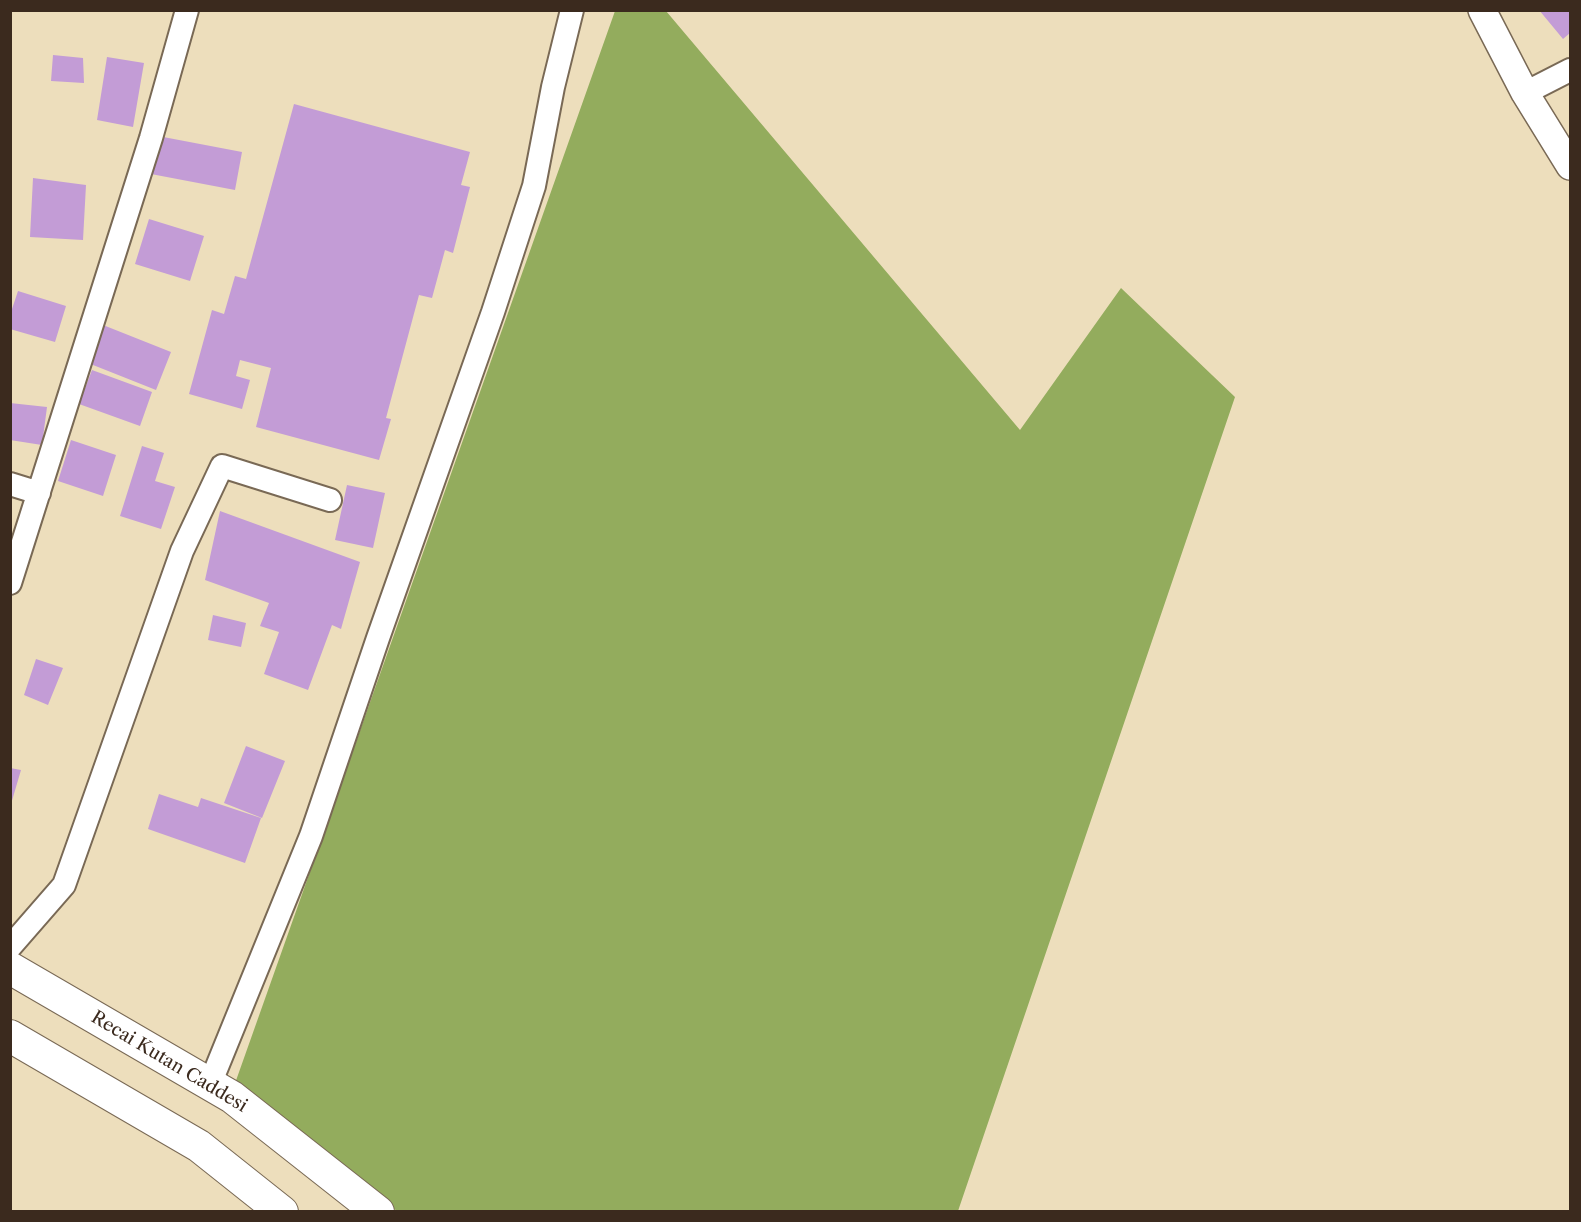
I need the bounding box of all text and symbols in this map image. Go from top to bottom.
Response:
street label: Recai Kutan Caddesi [87,1007,251,1117]

